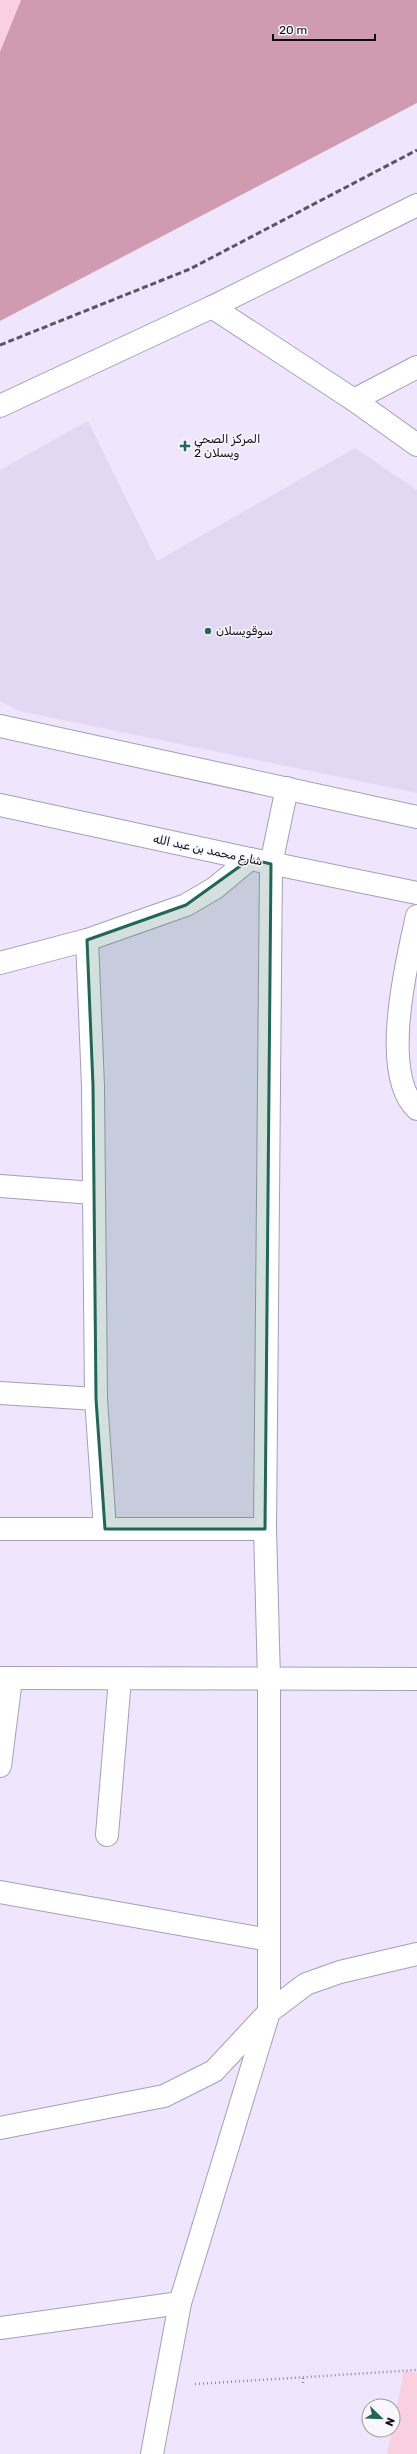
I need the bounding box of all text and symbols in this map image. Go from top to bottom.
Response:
scale bar [273,16,375,42]
text: 20 m [279,23,307,37]
place label: المركز الصحي ويسلان 2 [194,432,261,461]
marker: المركز الصحي ويسلان 2 [179,440,191,452]
place label: سوقويسلان [216,624,273,639]
marker: سوقويسلان [203,626,213,636]
street label: شارع محمد بن عبد الله [152,832,264,870]
north arrow [361,2398,401,2438]
text: N [382,2416,397,2428]

